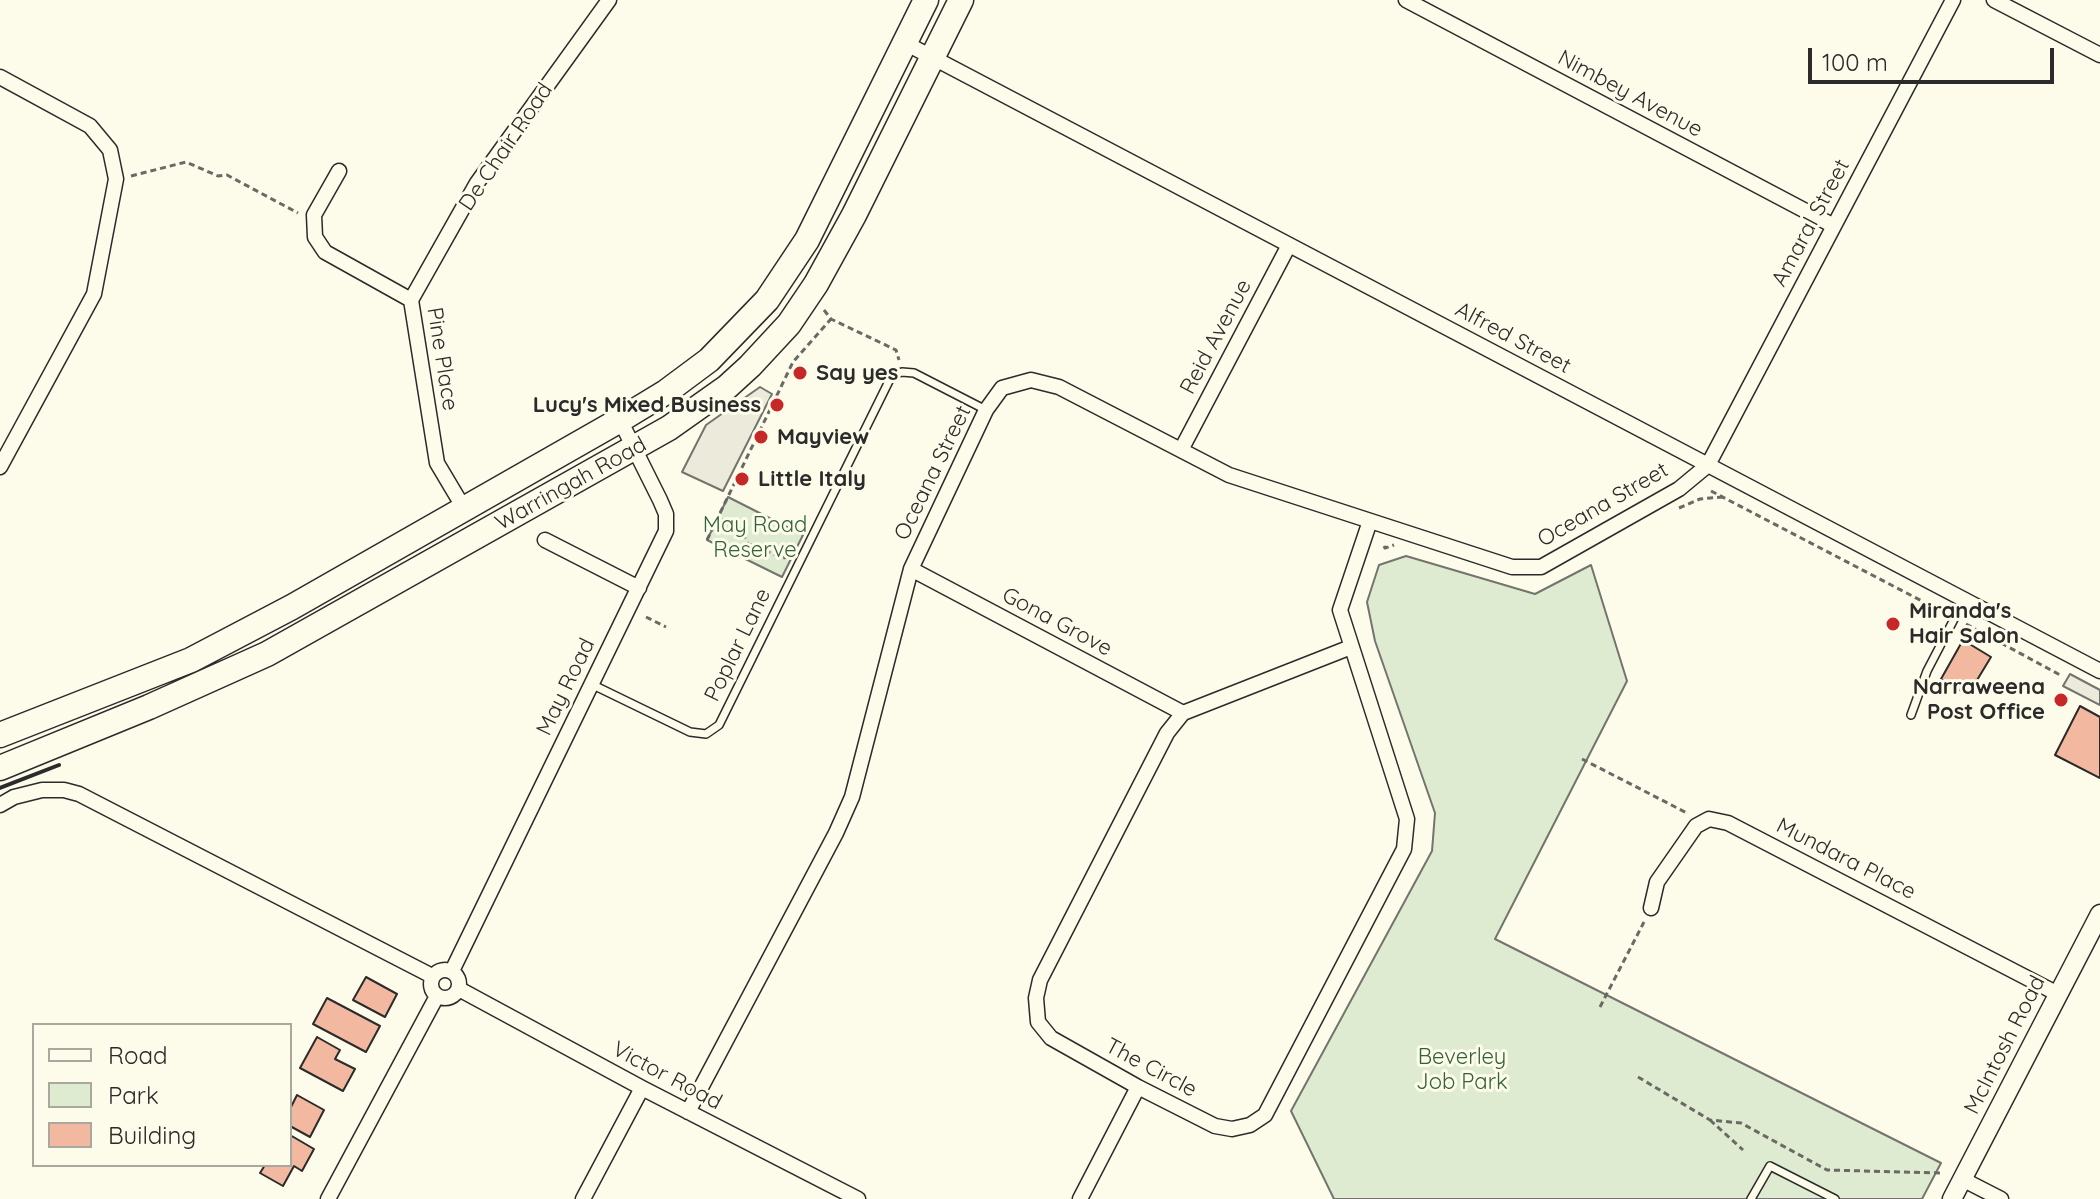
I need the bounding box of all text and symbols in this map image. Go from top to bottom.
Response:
scale bar [1812,32,2058,82]
street label: Nimbey Avenue [1553,45,1707,143]
text: 100 m [1822,47,1888,77]
street label: De Chair Road [454,78,558,216]
street label: Amaral Street [1766,155,1856,291]
street label: Reid Avenue [1175,275,1257,399]
street label: Alfred Street [1451,297,1575,379]
street label: Pine Place [421,305,463,413]
place label: Say yes [816,360,898,386]
marker: Say yes [791,364,809,382]
place label: Lucy's Mixed Business [533,392,761,418]
marker: Lucy's Mixed Business [768,396,786,414]
street label: Oceana Street [889,401,977,545]
place label: Mayview [777,424,869,450]
marker: Mayview [752,428,770,446]
street label: Warringah Road [491,432,651,536]
street label: Oceana Street [1533,457,1673,553]
place label: Little Italy [758,466,866,492]
marker: Little Italy [733,470,751,488]
park label: May Road Reserve [703,512,807,564]
street label: Gona Grove [997,582,1117,662]
street label: Poplar Lane [699,584,777,706]
place label: Miranda's Hair Salon [1909,598,2019,650]
marker: Miranda's Hair Salon [1884,615,1902,633]
street label: May Road [531,634,601,740]
place label: Narraweena Post Office [1913,674,2045,726]
marker: Narraweena Post Office [2052,691,2070,709]
street label: Mundara Place [1772,813,1920,905]
street label: McIntosh Road [1959,971,2051,1119]
legend [32,1023,292,1167]
street label: The Circle [1101,1033,1201,1103]
street label: Victor Road [608,1036,726,1116]
text: Road [108,1040,168,1070]
park label: Beverley Job Park [1416,1044,1508,1096]
text: Park [108,1080,159,1110]
text: Building [108,1120,196,1150]

